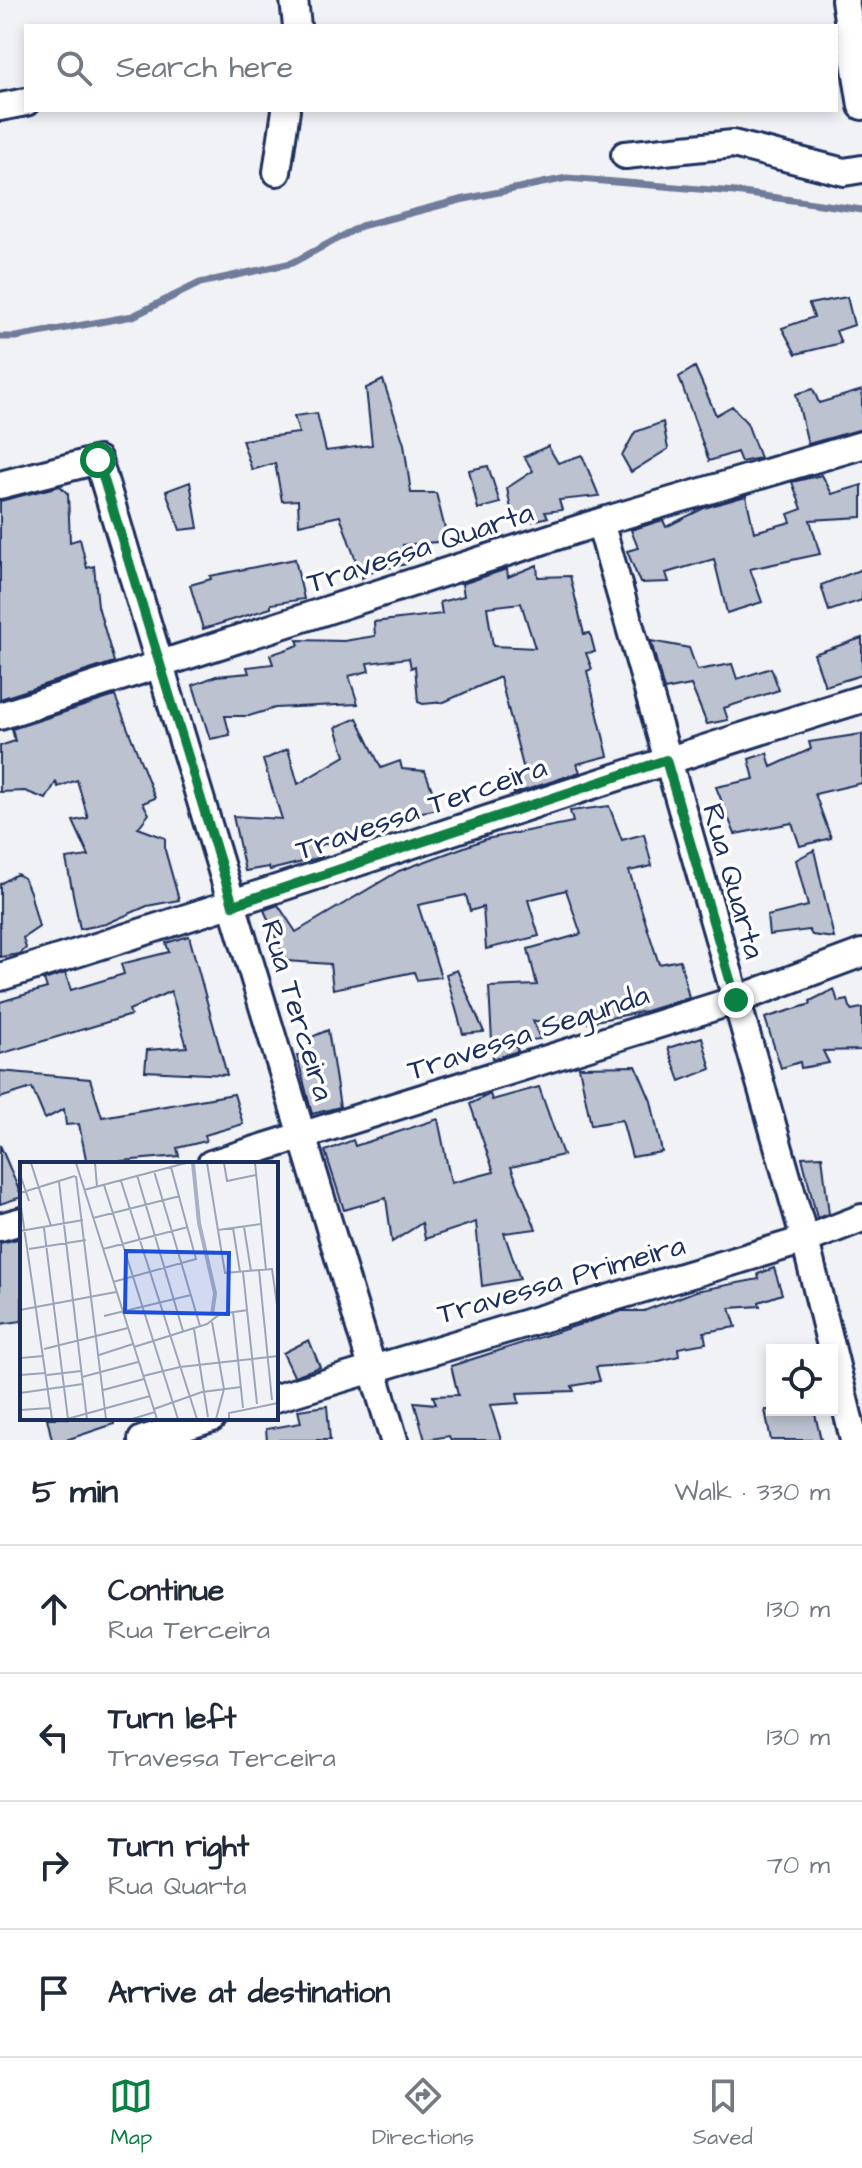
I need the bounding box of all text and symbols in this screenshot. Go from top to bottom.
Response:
search box [24,24,838,112]
icon: search [52,46,96,90]
text: Search here [116,47,293,89]
route start [80,442,116,478]
street label: Travessa Quarta [302,492,539,604]
street label: Travessa Terceira [290,746,552,872]
street label: Rua Quarta [691,799,775,964]
street label: Rua Terceira [250,915,344,1106]
street label: Travessa Segunda [402,974,655,1093]
route end [718,982,754,1018]
inset map [20,1162,278,1420]
street label: Travessa Primeira [433,1225,690,1335]
map controls [766,1344,838,1416]
button: locate [766,1344,838,1416]
text: 5 min [32,1468,118,1516]
text: Walk · 330 m [674,1474,830,1510]
text: Continue [108,1570,224,1612]
icon: ahead [32,1587,76,1631]
text: 130 m [766,1591,830,1627]
text: Rua Terceira [108,1612,270,1648]
text: Turn left [108,1698,236,1740]
icon: left [32,1715,76,1759]
text: 130 m [766,1719,830,1755]
text: Travessa Terceira [108,1740,336,1776]
text: Turn right [108,1826,249,1868]
icon: right [32,1843,76,1887]
text: 70 m [767,1847,830,1883]
text: Rua Quarta [108,1868,246,1904]
icon: arrive [32,1971,76,2015]
text: Arrive at destination [108,1972,390,2014]
tab: Map [109,2074,153,2153]
tab: Directions [372,2074,474,2153]
tab: Saved [693,2074,753,2153]

